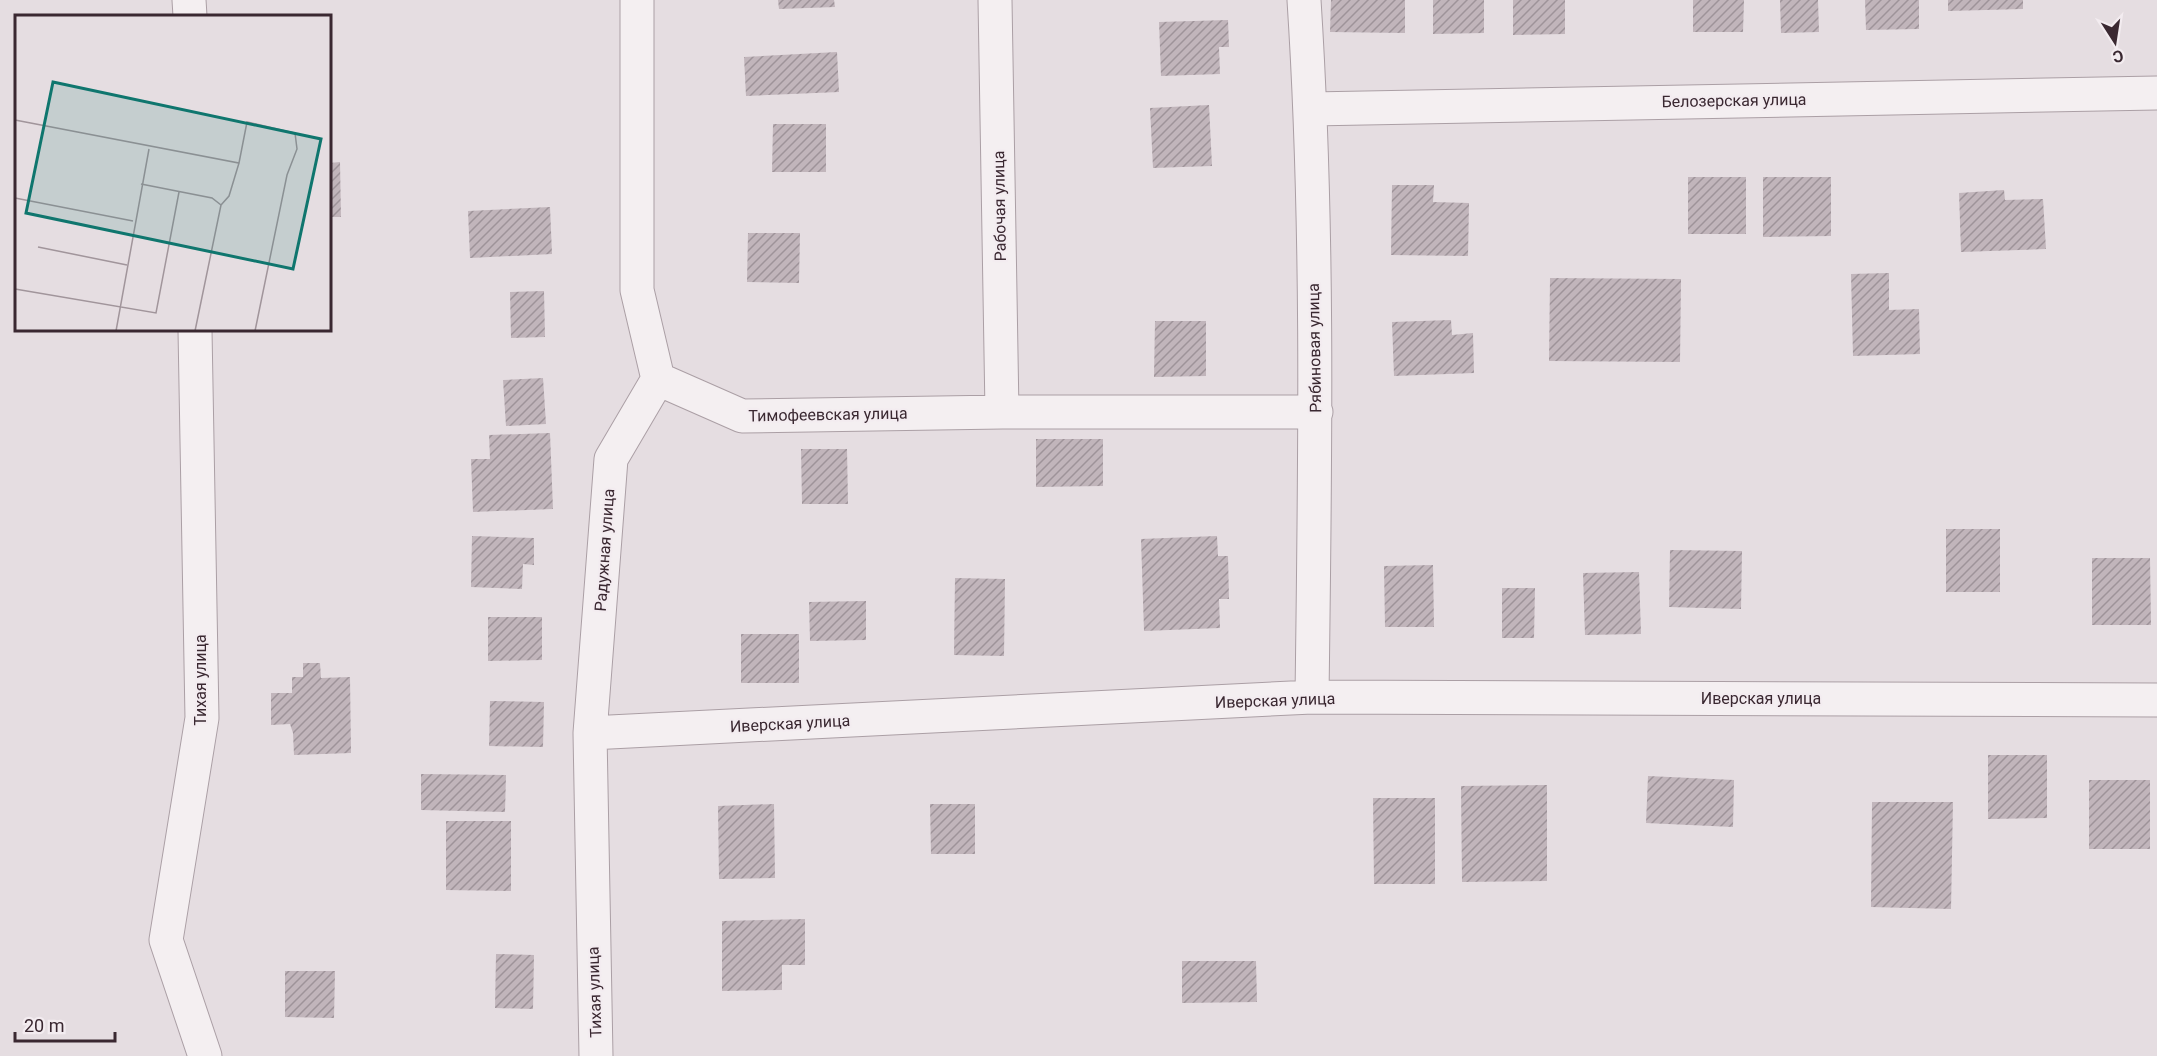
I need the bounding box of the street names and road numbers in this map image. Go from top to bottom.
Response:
street label: Белозерская улица [1661,90,1807,111]
street label: Рабочая улица [989,150,1010,262]
street label: Рябиновая улица [1304,283,1325,413]
street label: Тимофеевская улица [748,404,908,425]
street label: Радужная улица [591,488,618,612]
street label: Тихая улица [191,634,210,726]
street label: Иверская улица [1215,689,1336,712]
street label: Иверская улица [1701,689,1821,708]
street label: Иверская улица [729,711,851,736]
street label: Тихая улица [583,946,606,1038]

